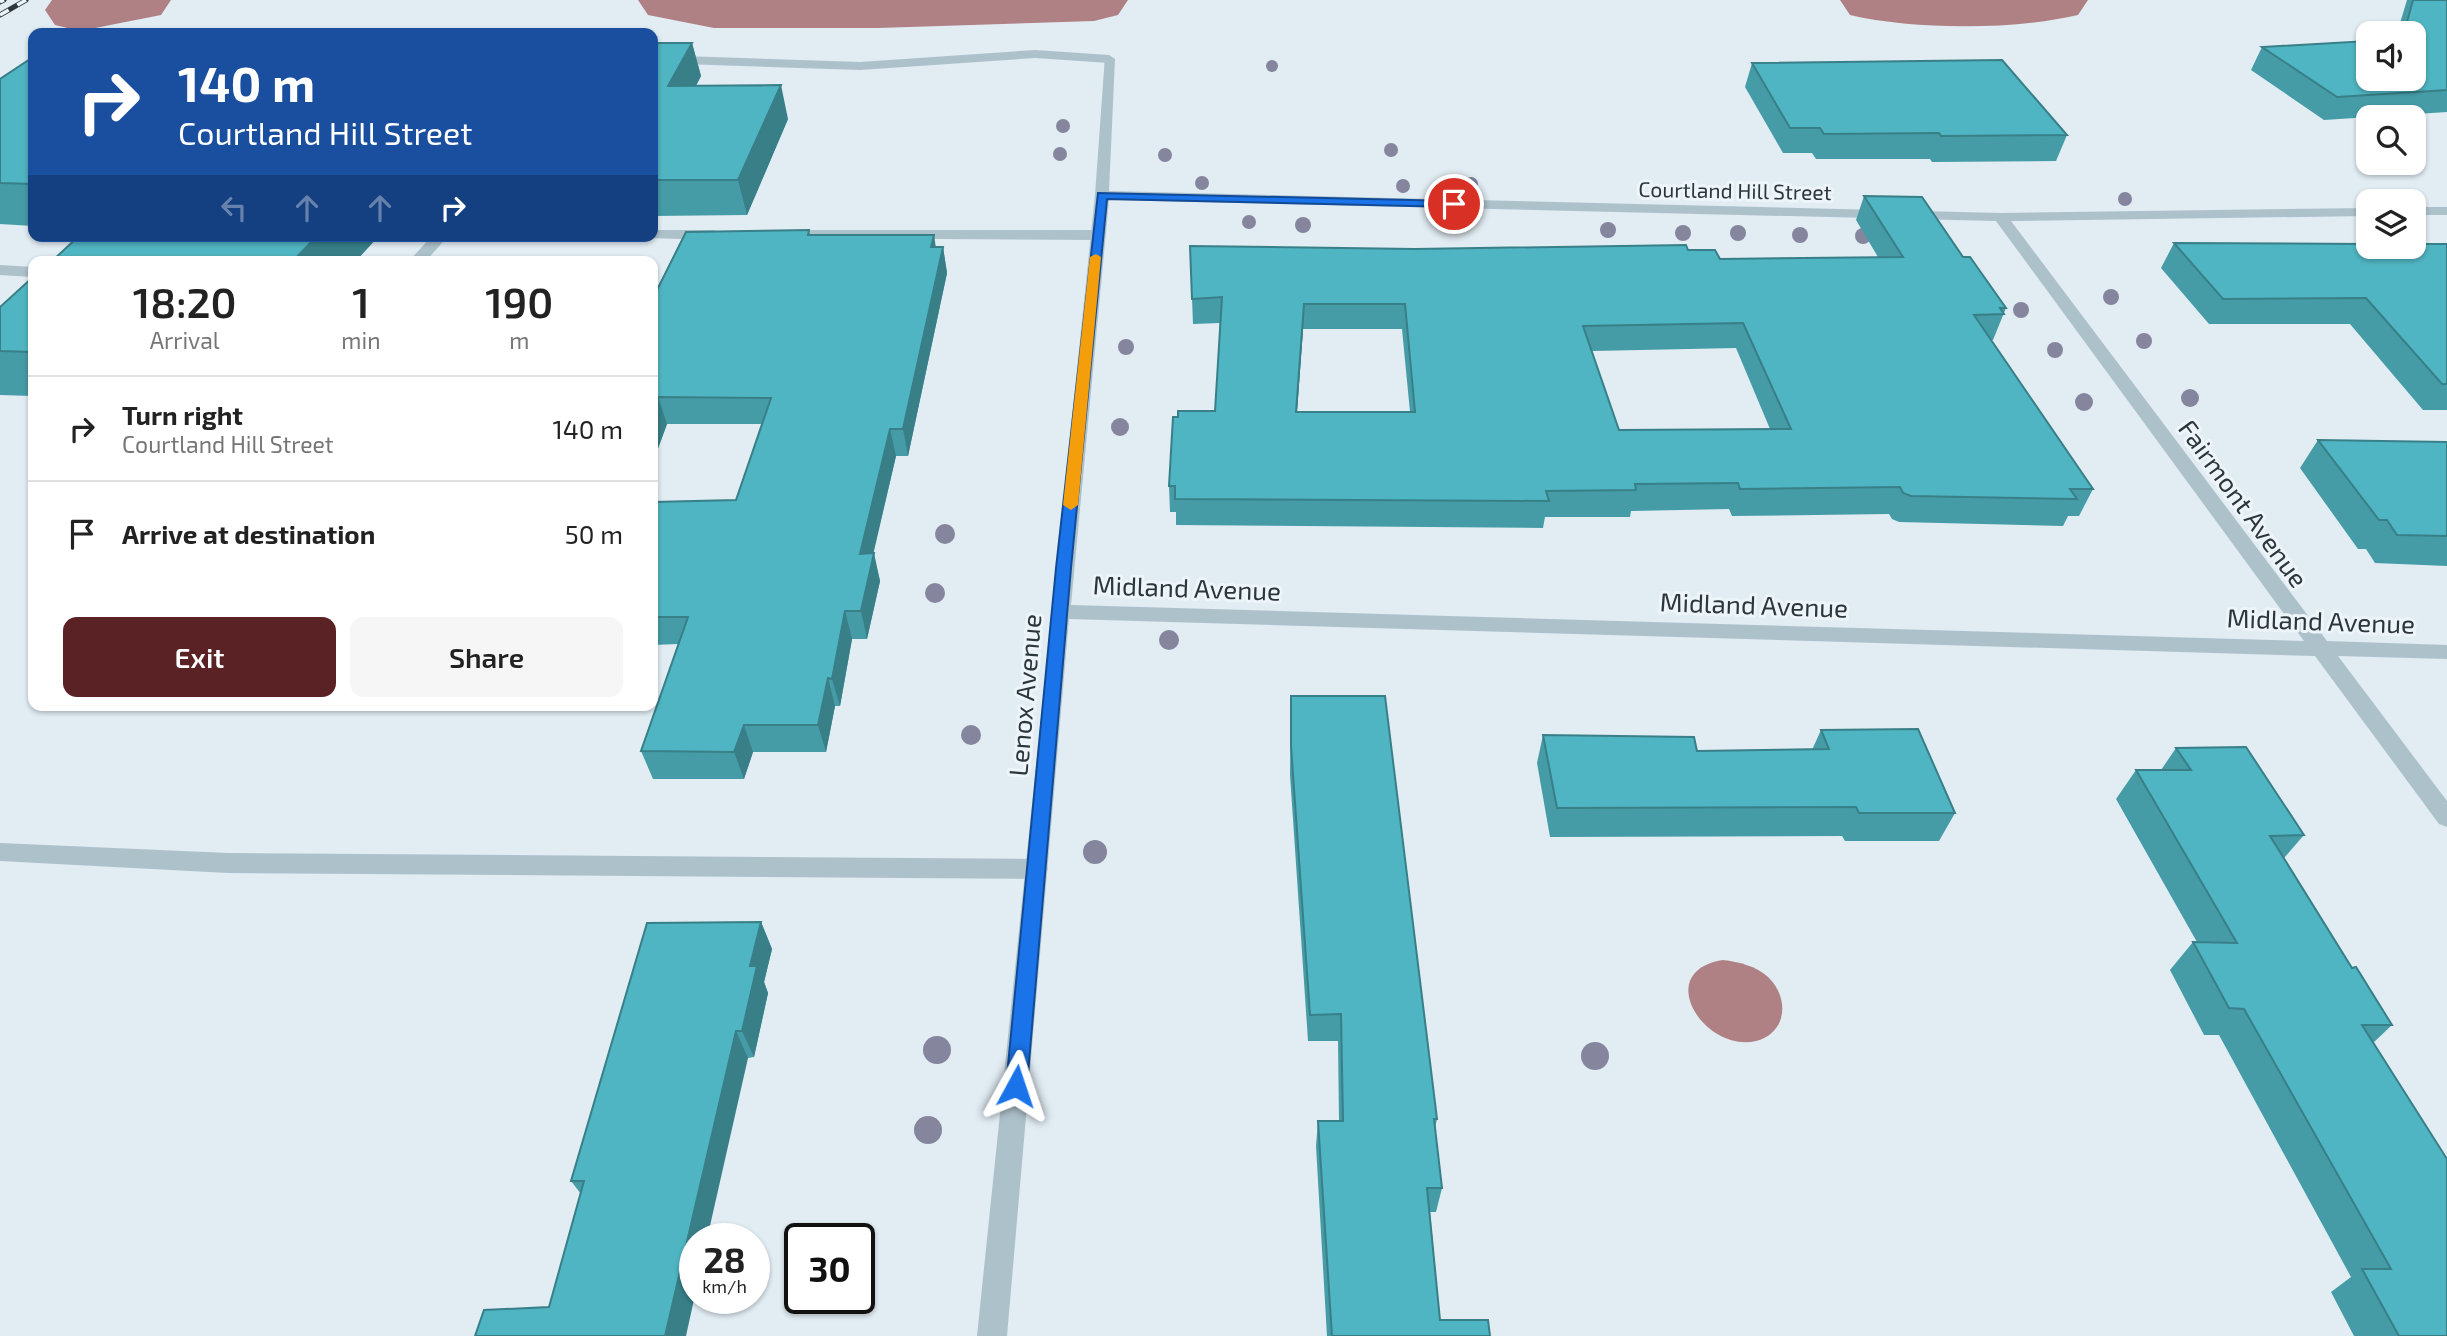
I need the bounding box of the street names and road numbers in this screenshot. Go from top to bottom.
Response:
street label: Courtland Hill Street [1638,176,1832,204]
street label: Fairmont Avenue [2173,413,2315,593]
street label: Midland Avenue [1092,568,1282,606]
street label: Midland Avenue [1659,585,1849,623]
street label: Midland Avenue [2226,601,2416,639]
street label: Lenox Avenue [1001,613,1047,777]

